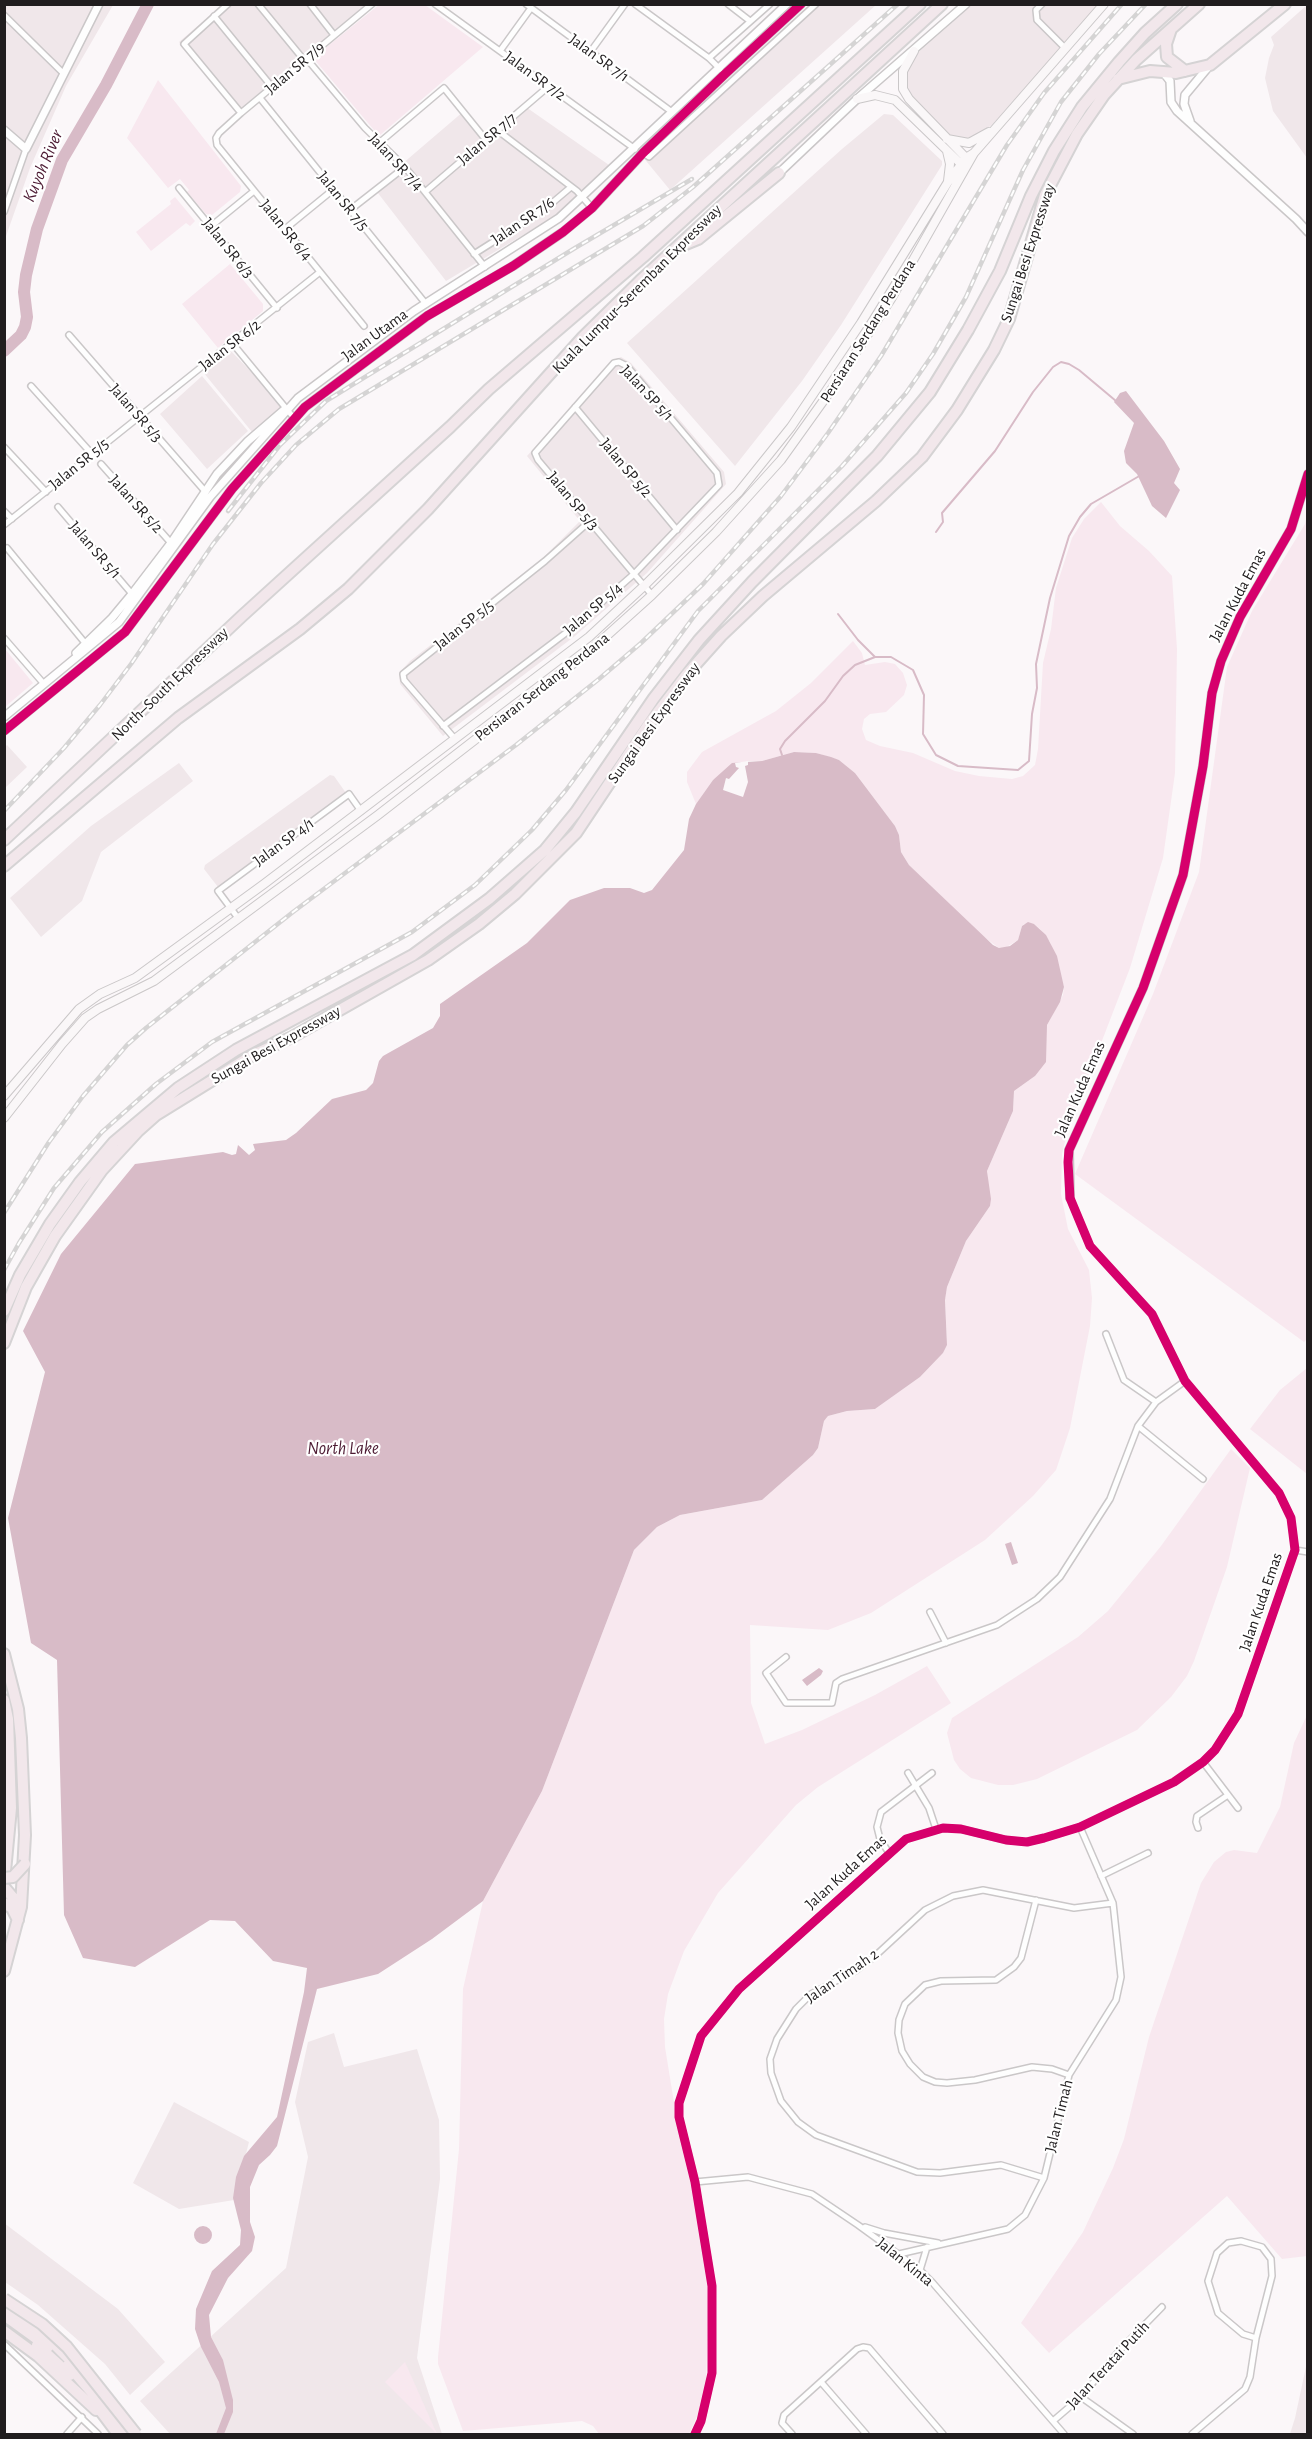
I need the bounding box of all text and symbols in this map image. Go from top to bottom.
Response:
street label: Jalan SR 7/1 [565,30,633,86]
street label: Jalan SR 7/9 [261,38,329,98]
street label: Jalan SR 7/2 [500,47,570,105]
street label: Jalan SR 7/7 [454,109,520,169]
water label: Kuyoh River [18,127,68,205]
street label: Jalan SR 7/4 [364,129,428,195]
street label: Jalan SR 7/5 [313,167,373,235]
street label: Sungai Besi Expressway [996,181,1060,325]
street label: Jalan SR 7/6 [488,193,558,249]
street label: Jalan SR 6/4 [256,196,316,264]
street label: Kuala Lumpur–Seremban Expressway [548,200,726,378]
street label: Jalan SR 6/3 [198,214,258,282]
street label: Persiaran Serdang Perdana [816,256,920,406]
street label: Jalan Utama [338,305,412,365]
street label: Jalan SR 6/2 [195,315,265,375]
street label: Jalan SP 5/1 [616,361,678,425]
street label: Jalan SR 5/3 [105,380,167,446]
street label: Jalan SR 5/5 [45,434,113,494]
street label: Jalan SP 5/2 [596,435,656,501]
street label: Jalan SP 5/3 [543,468,603,534]
street label: Jalan SR 5/2 [105,471,167,537]
street label: Jalan SR 5/1 [65,517,125,583]
street label: Jalan Kuda Emas [1205,545,1271,645]
street label: Jalan SP 5/4 [559,579,627,639]
street label: Jalan SP 5/5 [430,596,498,654]
street label: North–South Expressway [107,623,233,745]
street label: Persiaran Serdang Perdana [471,628,613,746]
street label: Sungai Besi Expressway [604,659,704,787]
street label: Jalan SP 4/1 [250,814,318,870]
street label: Sungai Besi Expressway [208,1001,344,1089]
street label: Jalan Kuda Emas [1050,1038,1110,1140]
water label: North Lake [307,1438,379,1460]
street label: Jalan Kuda Emas [1235,1550,1287,1654]
street label: Jalan Kuda Emas [801,1830,891,1914]
street label: Jalan Timah 2 [802,1944,882,2008]
street label: Jalan Timah [1041,2078,1077,2154]
street label: Jalan Kinta [873,2233,937,2291]
street label: Jalan Teratai Putih [1062,2317,1154,2413]

